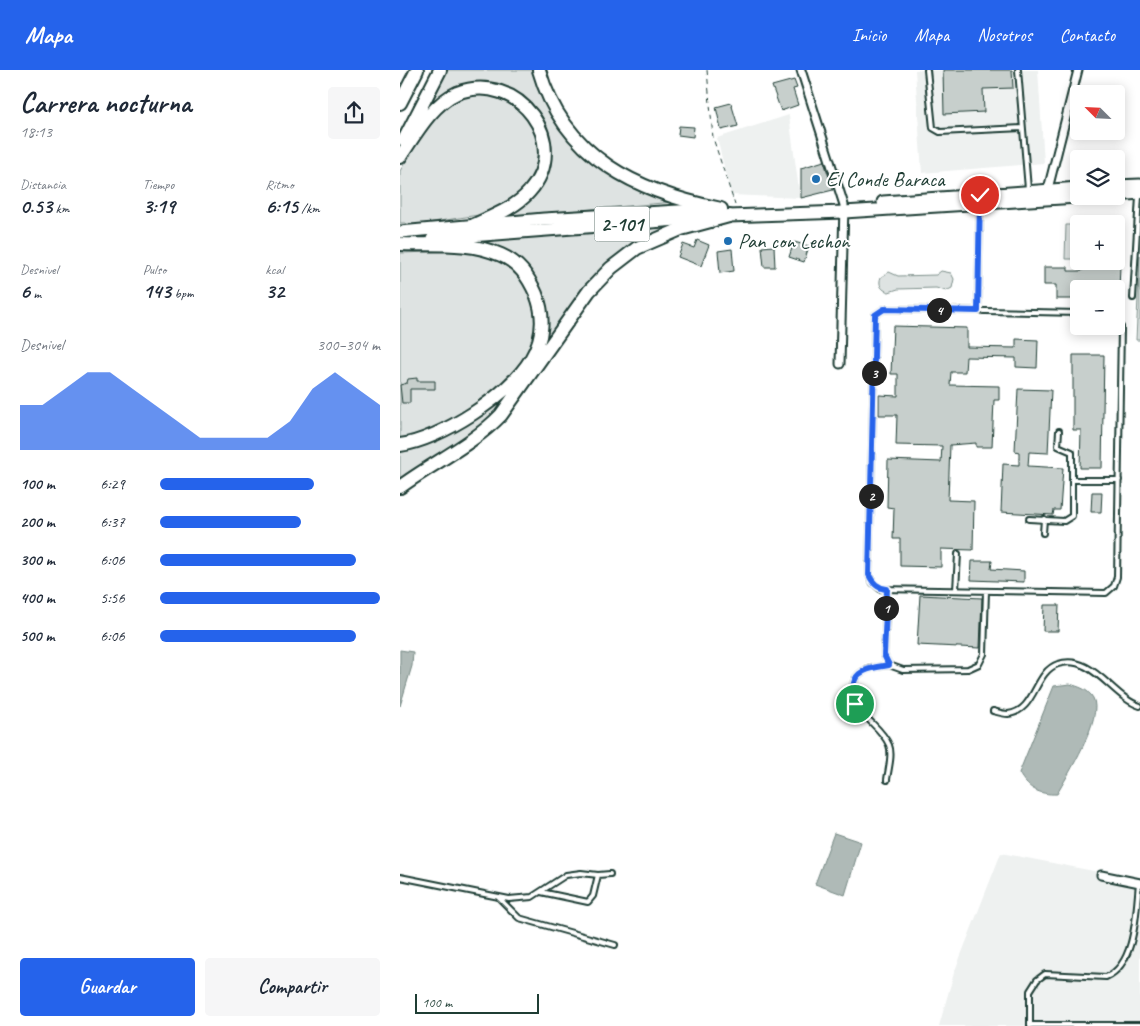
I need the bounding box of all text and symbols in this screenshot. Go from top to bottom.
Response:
text: Mapa [25,20,72,50]
text: Inicio [852,24,886,46]
text: Mapa [914,24,949,46]
text: Nosotros [977,24,1032,46]
text: Contacto [1060,24,1115,46]
text: Carrera nocturna [20,85,191,120]
north arrow [1070,85,1125,140]
map controls [1070,85,1125,335]
button: share [328,87,380,139]
text: 18:13 [20,122,52,142]
button: layers [1070,150,1125,205]
place label: El Conde Baraca [826,166,946,192]
marker: El Conde Baraca [810,173,822,185]
pin [959,174,1001,216]
text: Distancia [20,176,66,193]
text: Tiempo [143,176,174,193]
text: Ritmo [265,176,294,193]
icon: check [966,181,994,209]
text: 0.53 [20,193,52,219]
text: 3:19 [143,193,175,219]
text: 6:15 [265,193,298,219]
text: km [52,200,69,217]
text: /km [298,200,320,217]
road number: 2-101 [594,206,650,242]
button: + [1070,215,1125,270]
place label: Pan con Lechon [738,228,851,254]
marker: Pan con Lechon [722,235,734,247]
text: Desnivel [20,261,58,278]
text: Pulso [143,261,166,278]
text: kcal [265,261,284,278]
text: 6 [20,278,30,304]
text: 143 [143,278,171,304]
text: 32 [265,278,284,304]
button: − [1070,280,1125,335]
text: m [30,285,41,302]
text: bpm [171,285,194,302]
pin: 4 [926,298,952,322]
text: 4 [936,302,943,319]
text: Desnivel [20,335,63,355]
text: 300–304 m [317,335,380,355]
pin: 3 [862,360,886,386]
text: 3 [871,365,878,382]
text: 100 m [20,474,55,494]
text: 6:29 [100,474,125,494]
pin: 2 [858,484,884,508]
text: 2 [868,488,875,505]
text: 200 m [20,512,55,532]
text: 6:37 [100,512,125,532]
text: 300 m [20,550,55,570]
text: 6:06 [100,550,125,570]
text: 400 m [20,588,55,608]
text: 5:56 [100,588,125,608]
pin: 1 [874,596,898,620]
text: 1 [883,600,890,617]
text: 500 m [20,626,54,646]
text: 6:06 [100,626,125,646]
pin [834,683,876,725]
icon: arrive [841,690,869,718]
button: Guardar [20,958,195,1016]
button: Compartir [205,958,380,1016]
scale bar [415,991,539,1014]
text: 100 m [422,994,452,1011]

